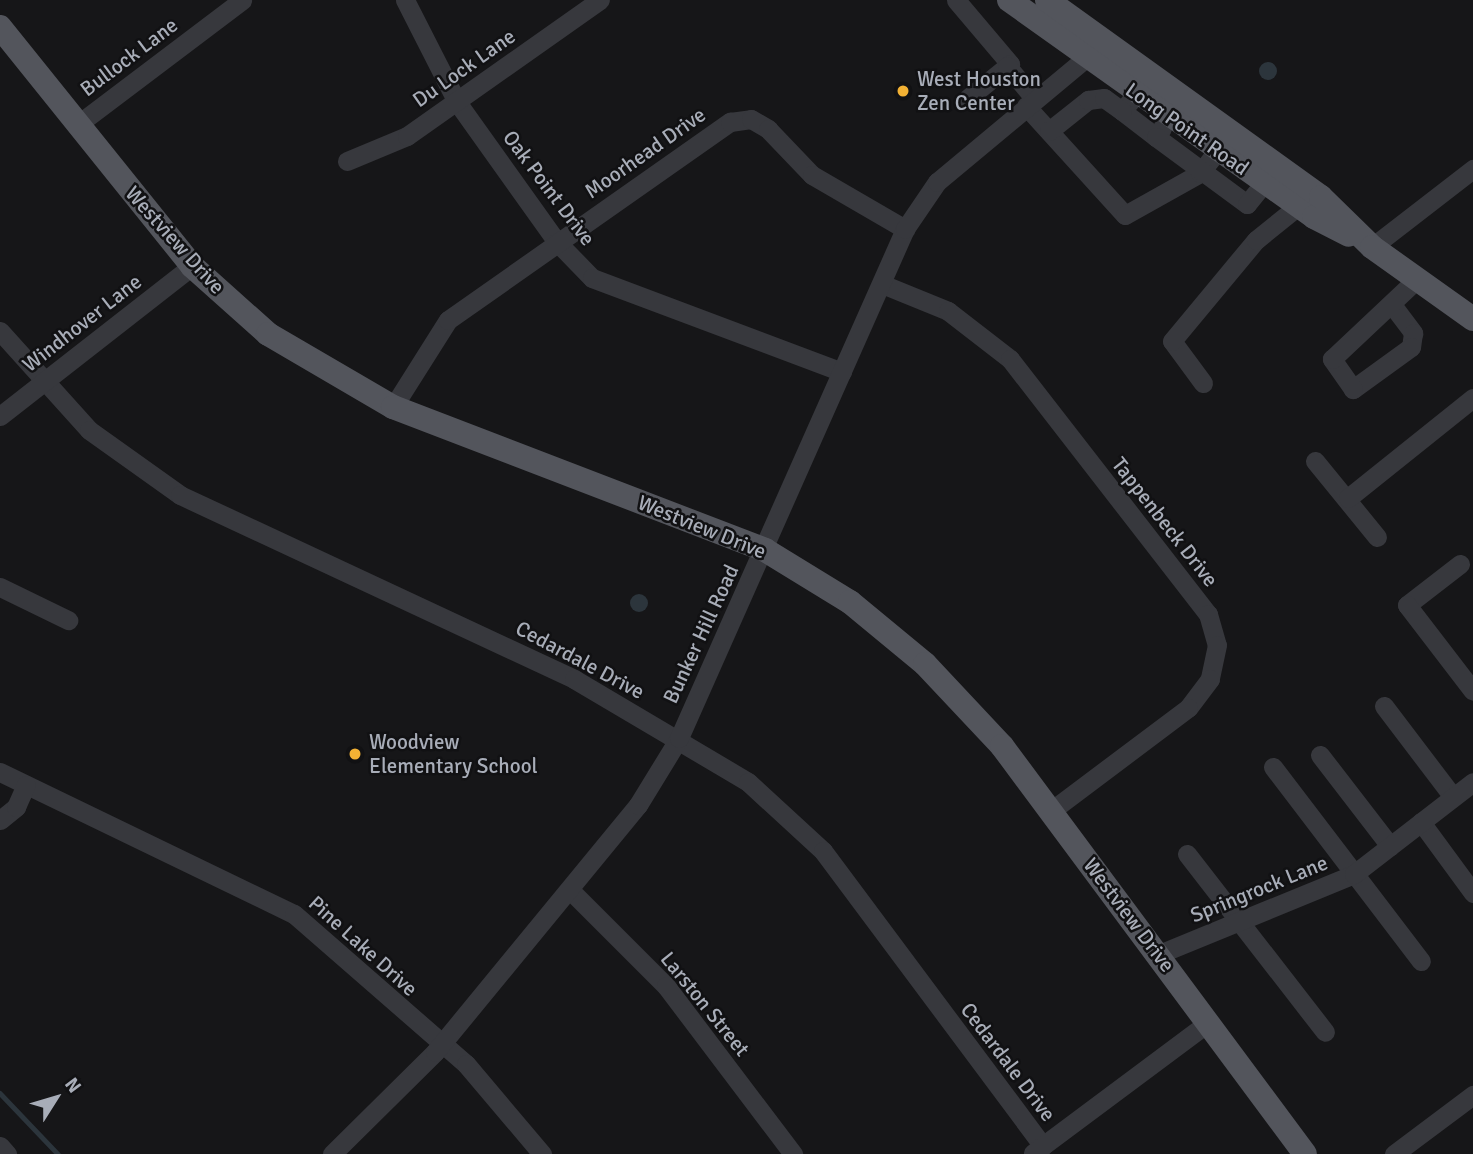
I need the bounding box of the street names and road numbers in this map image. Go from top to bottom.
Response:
street label: Bullock Lane [75,12,183,102]
street label: Du Lock Lane [408,23,520,113]
street label: Long Point Road [1120,77,1254,181]
street label: Moorhead Drive [580,102,710,204]
street label: Oak Point Drive [498,125,600,251]
street label: Westview Drive [120,181,230,299]
street label: Windhover Lane [18,269,146,377]
street label: Tappenbeck Drive [1107,452,1223,592]
street label: Westview Drive [634,490,770,564]
street label: Bunker Hill Road [658,561,744,707]
street label: Cedardale Drive [511,616,649,704]
street label: Springrock Lane [1187,850,1331,928]
street label: Westview Drive [1078,853,1180,977]
street label: Pine Lake Drive [303,891,423,1001]
street label: Larston Street [655,947,755,1061]
street label: Cedardale Drive [955,998,1061,1126]

